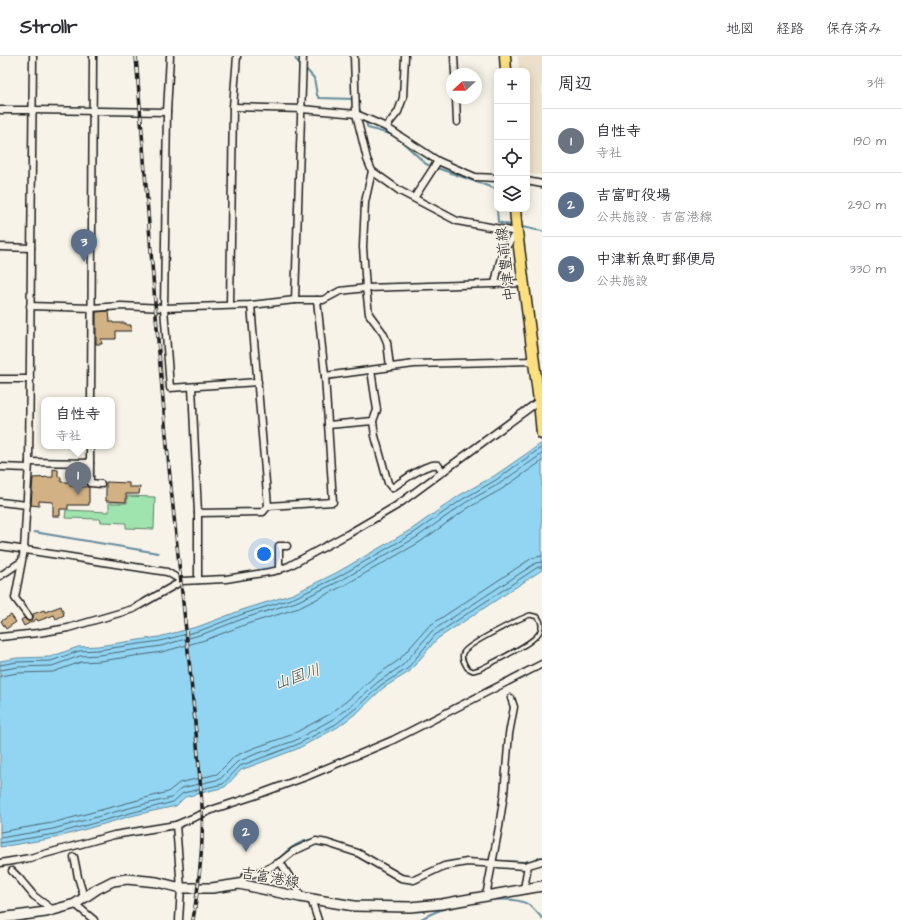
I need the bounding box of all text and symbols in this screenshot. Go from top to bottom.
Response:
text: Strollr [20,14,78,41]
text: 地図 [726,19,754,39]
text: 経路 [776,19,804,39]
text: 保存済み [826,19,882,39]
north arrow [446,68,482,104]
map controls [494,68,530,212]
button: + [494,68,530,104]
text: 周辺 [558,72,592,96]
text: 3件 [866,74,886,92]
button: − [494,104,530,140]
text: 自性寺 [596,121,641,142]
text: 1 [570,132,572,150]
text: 190 m [853,132,886,150]
button: locate [494,140,530,176]
text: 寺社 [596,144,622,162]
button: layers [494,176,530,212]
text: 吉富町役場 [596,185,671,206]
text: 2 [567,196,575,214]
text: 290 m [848,196,886,214]
text: 公共施設 · 吉富港線 [596,208,712,226]
street label: 中津豊前線 [491,225,521,303]
pin: 3 [71,229,97,262]
text: 中津新魚町郵便局 [596,249,716,270]
text: 3 [568,260,574,278]
text: 330 m [849,260,886,278]
text: 公共施設 [596,272,648,290]
popup [41,397,115,449]
text: 自性寺 [55,404,101,425]
text: 寺社 [55,427,82,445]
pin: 1 [65,462,91,495]
your location [254,544,274,564]
water label: 山国川 [271,659,323,695]
pin: 2 [233,819,259,852]
street label: 吉富港線 [239,862,301,894]

